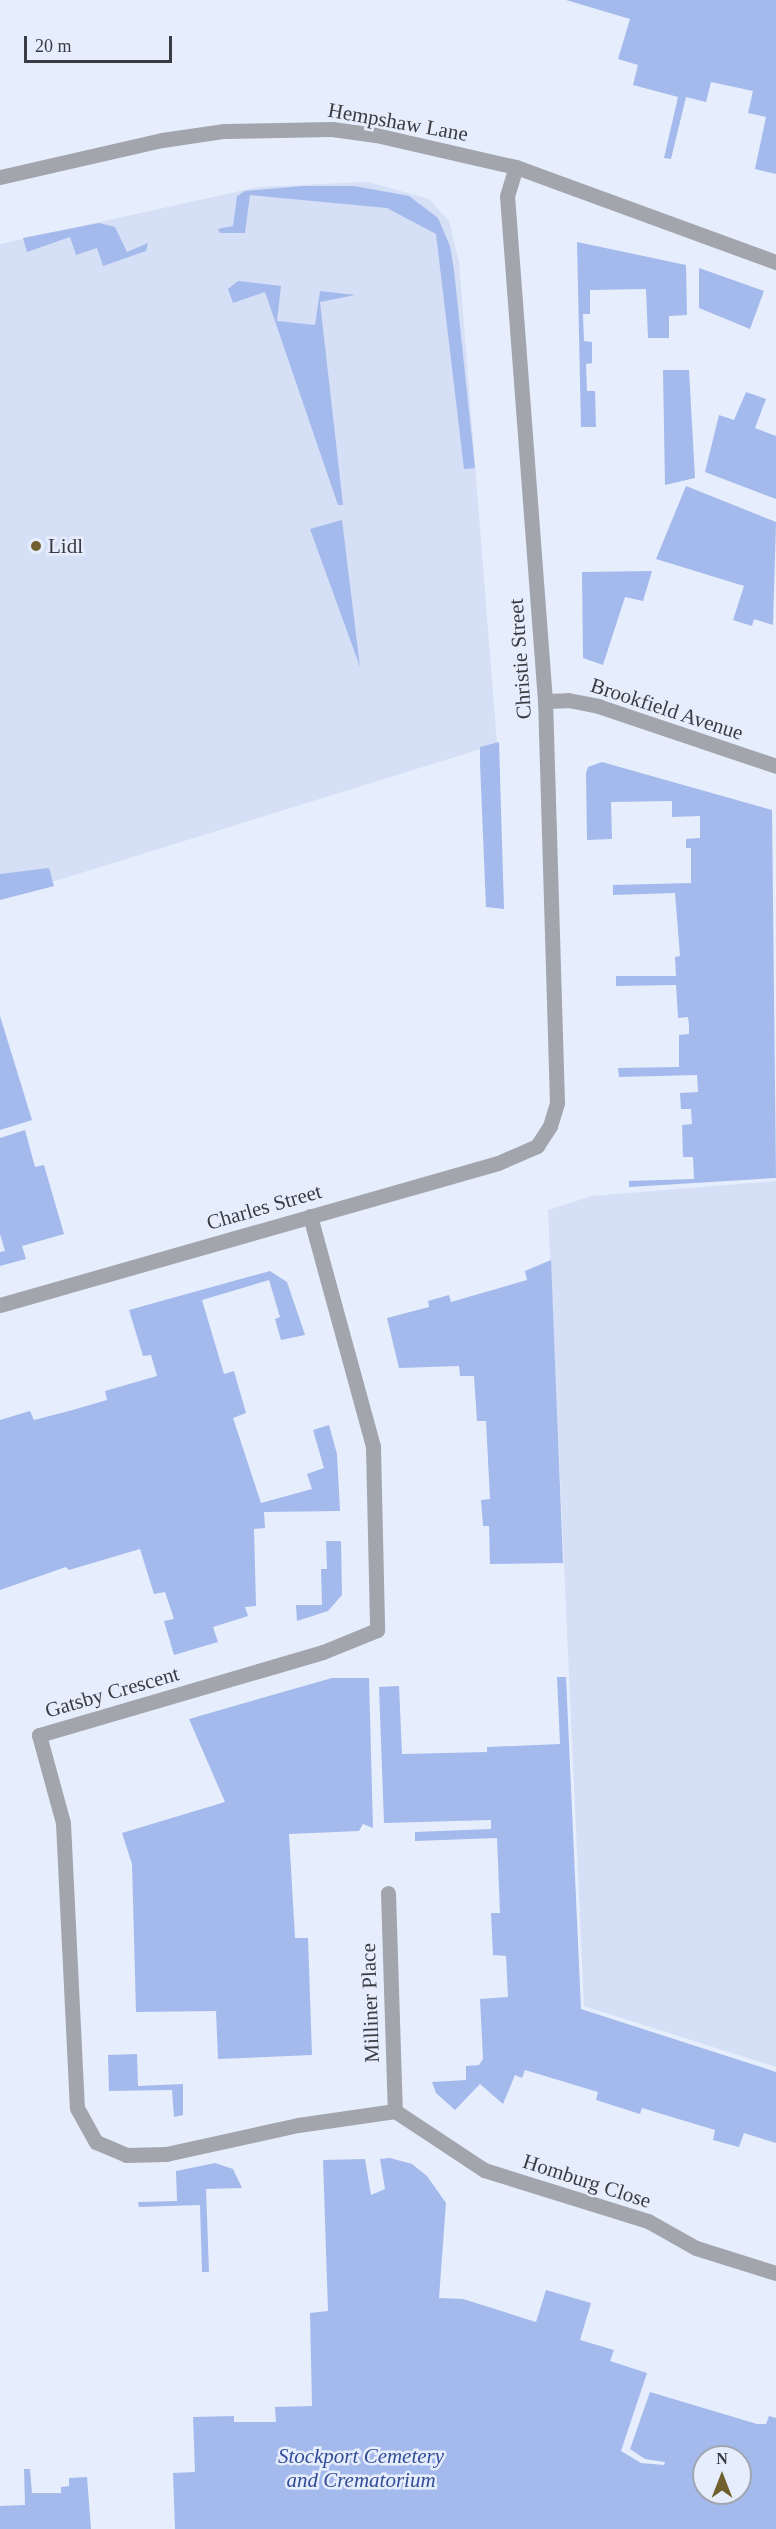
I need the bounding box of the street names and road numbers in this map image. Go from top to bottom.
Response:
street label: Hempshaw Lane [326,97,470,147]
street label: Christie Street [503,598,537,720]
street label: Brookfield Avenue [587,672,747,746]
street label: Charles Street [204,1179,324,1235]
street label: Gatsby Crescent [42,1661,182,1723]
street label: Milliner Place [355,1943,385,2063]
street label: Homburg Close [520,2148,654,2214]

